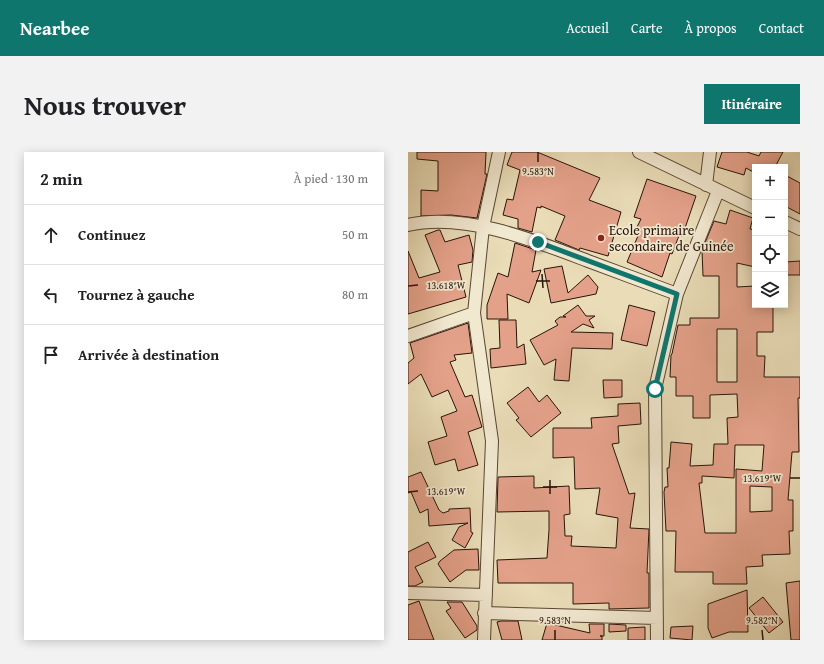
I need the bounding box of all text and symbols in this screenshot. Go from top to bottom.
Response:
text: Nearbee [20,14,90,42]
text: Accueil [566,18,609,38]
text: Carte [631,18,663,38]
text: À propos [685,18,737,38]
text: Contact [759,18,804,38]
text: Nous trouver [24,84,186,125]
button: Itinéraire [704,84,800,124]
text: 9.583°N [522,164,554,179]
map controls [752,164,788,308]
button: + [752,164,788,200]
text: 2 min [40,166,82,191]
text: À pied · 130 m [293,169,368,188]
button: − [752,200,788,236]
place label: Ecole primaire secondaire de Guinée [609,220,734,256]
icon: ahead [40,224,62,246]
text: Continuez [78,224,146,245]
text: 50 m [342,225,368,244]
route end [529,233,547,251]
marker: Ecole primaire secondaire de Guinée [596,233,606,243]
button: locate [752,236,788,272]
button: layers [752,272,788,308]
text: 13.618°W [427,278,466,293]
icon: left [40,284,62,306]
text: Tournez à gauche [78,284,195,305]
text: 80 m [342,285,368,304]
icon: arrive [40,344,62,366]
text: Arrivée à destination [78,344,219,365]
route start [646,380,664,398]
text: 13.619°W [743,471,782,486]
text: 13.619°W [427,484,466,499]
text: 9.583°N [539,613,571,628]
text: 9.582°N [746,613,778,628]

